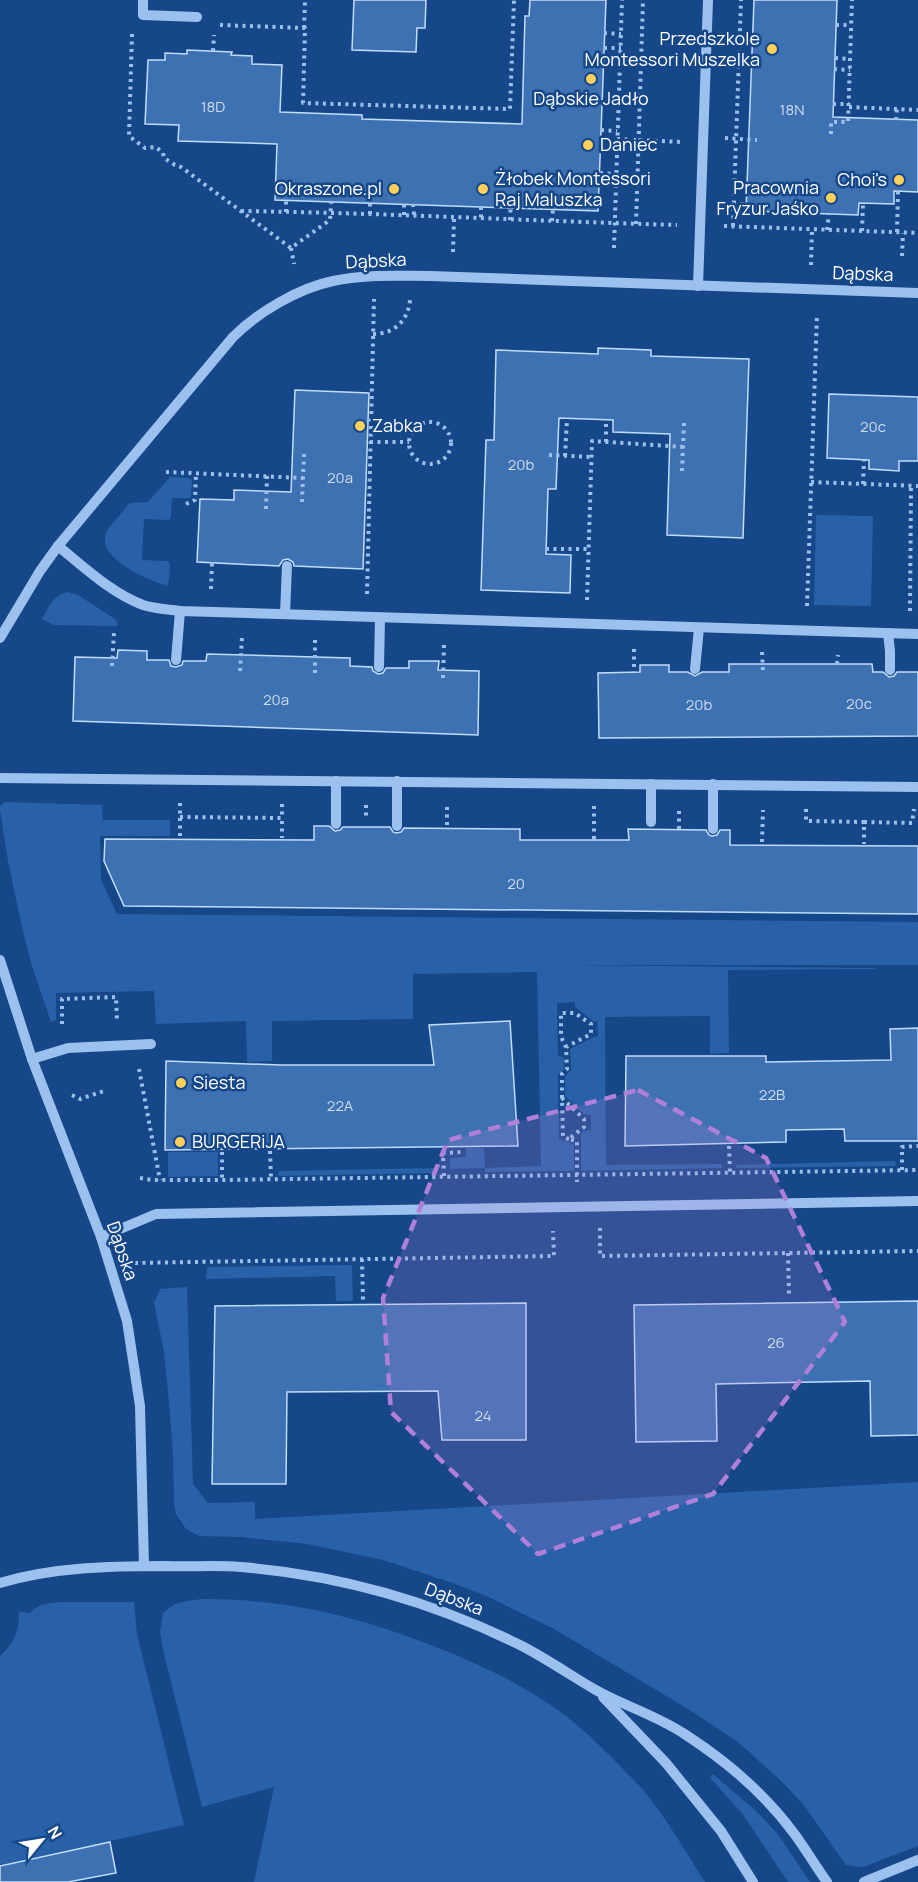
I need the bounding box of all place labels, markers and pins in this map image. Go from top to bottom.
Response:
place label: Przedszkole Montessori Muszelka [585,26,760,71]
marker: Przedszkole Montessori Muszelka [765,42,779,56]
marker: Dąbskie Jadło [584,72,598,86]
place label: Dąbskie Jadło [533,86,649,110]
place label: Daniec [600,132,658,156]
marker: Daniec [581,138,595,152]
place label: Żłobek Montessori Raj Maluszka [495,166,651,211]
place label: Choi's [837,167,887,191]
marker: Choi's [892,173,906,187]
place label: Pracownia Fryzur Jaśko [717,175,819,220]
place label: Okraszone.pl [275,176,382,200]
marker: Okraszone.pl [387,182,401,196]
marker: Żłobek Montessori Raj Maluszka [476,182,490,196]
marker: Pracownia Fryzur Jaśko [824,191,838,205]
place label: Zabka [372,413,423,437]
marker: Zabka [353,419,367,433]
place label: Siesta [193,1070,245,1094]
marker: Siesta [174,1076,188,1090]
place label: BURGERiJA [192,1129,286,1153]
marker: BURGERiJA [173,1135,187,1149]

